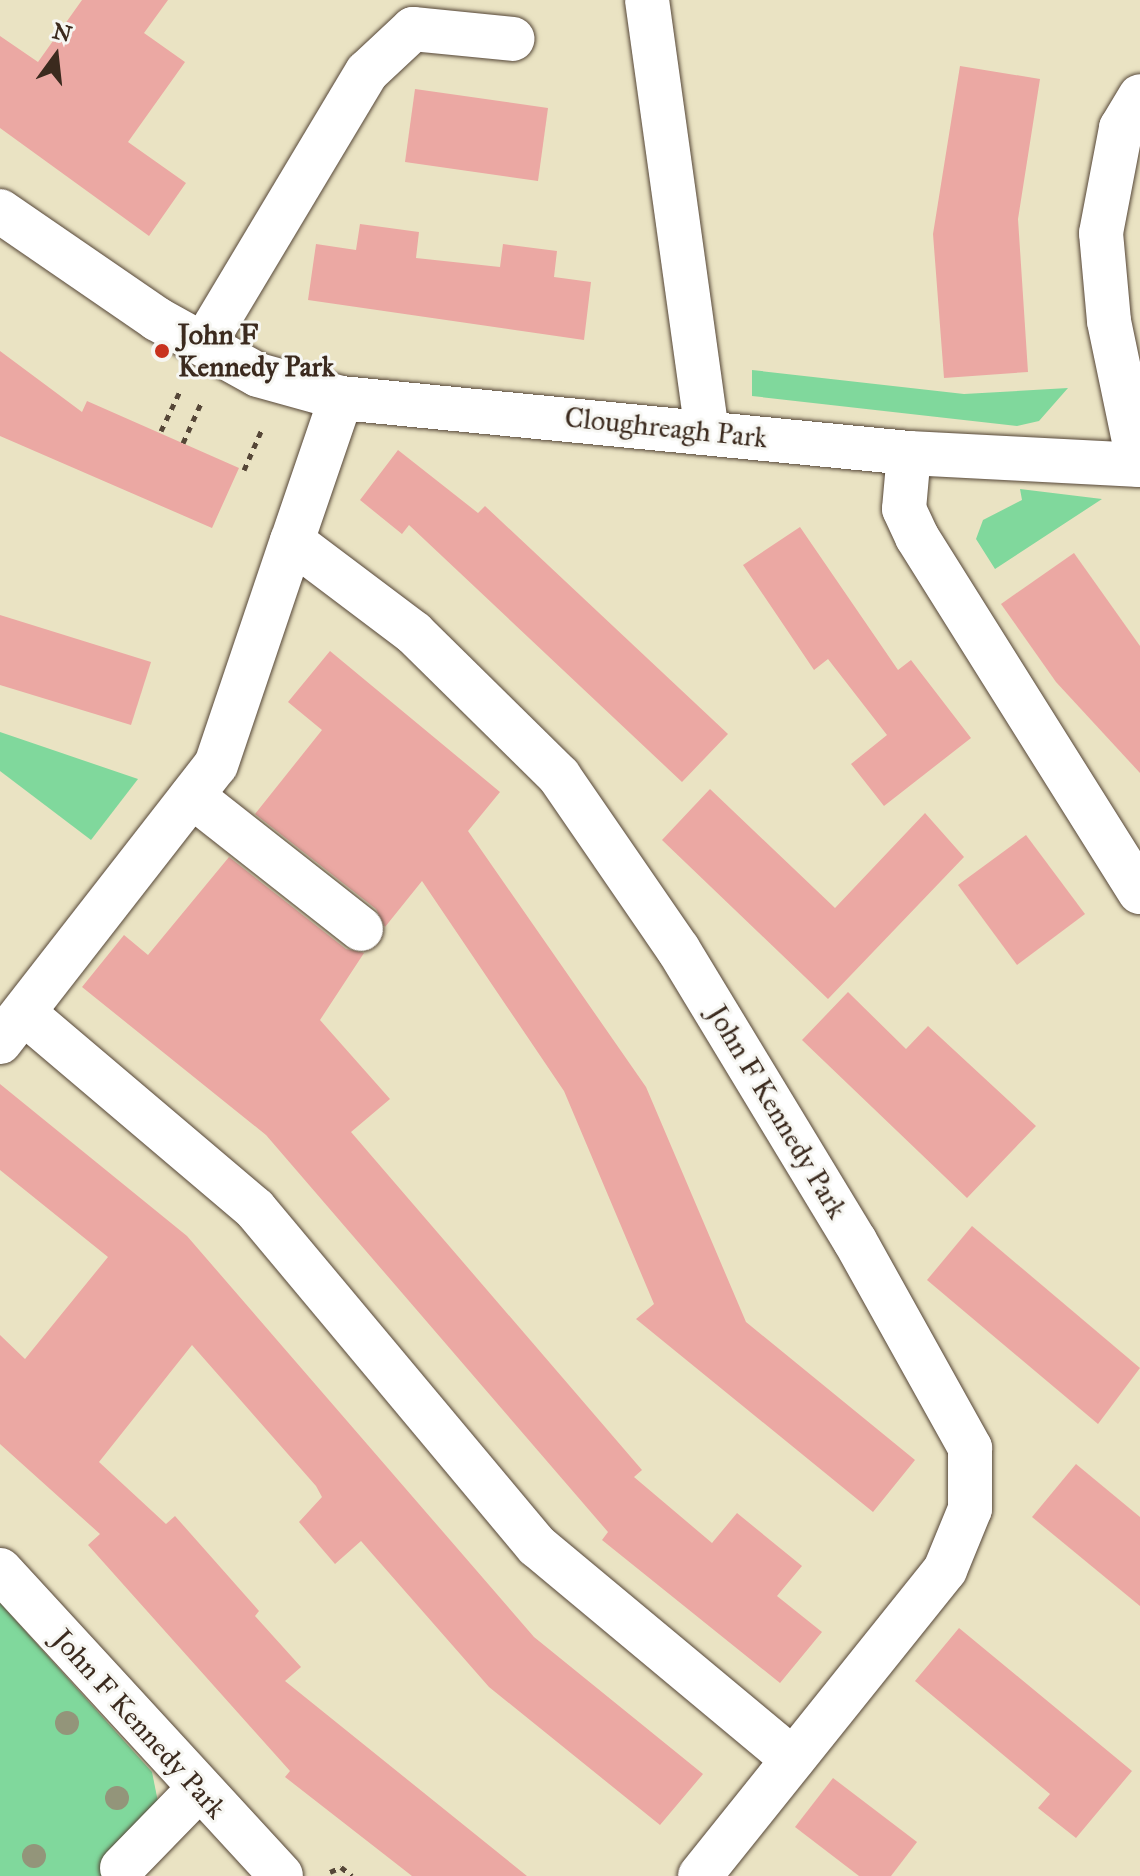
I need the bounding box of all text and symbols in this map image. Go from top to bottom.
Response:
north arrow [16,16,96,96]
text: N [50,17,75,48]
place label: John F Kennedy Park [178,318,335,384]
marker: John F Kennedy Park [153,342,171,360]
street label: Cloughreagh Park [563,401,769,455]
street label: John F Kennedy Park [700,999,854,1225]
street label: John F Kennedy Park [45,1623,233,1825]

